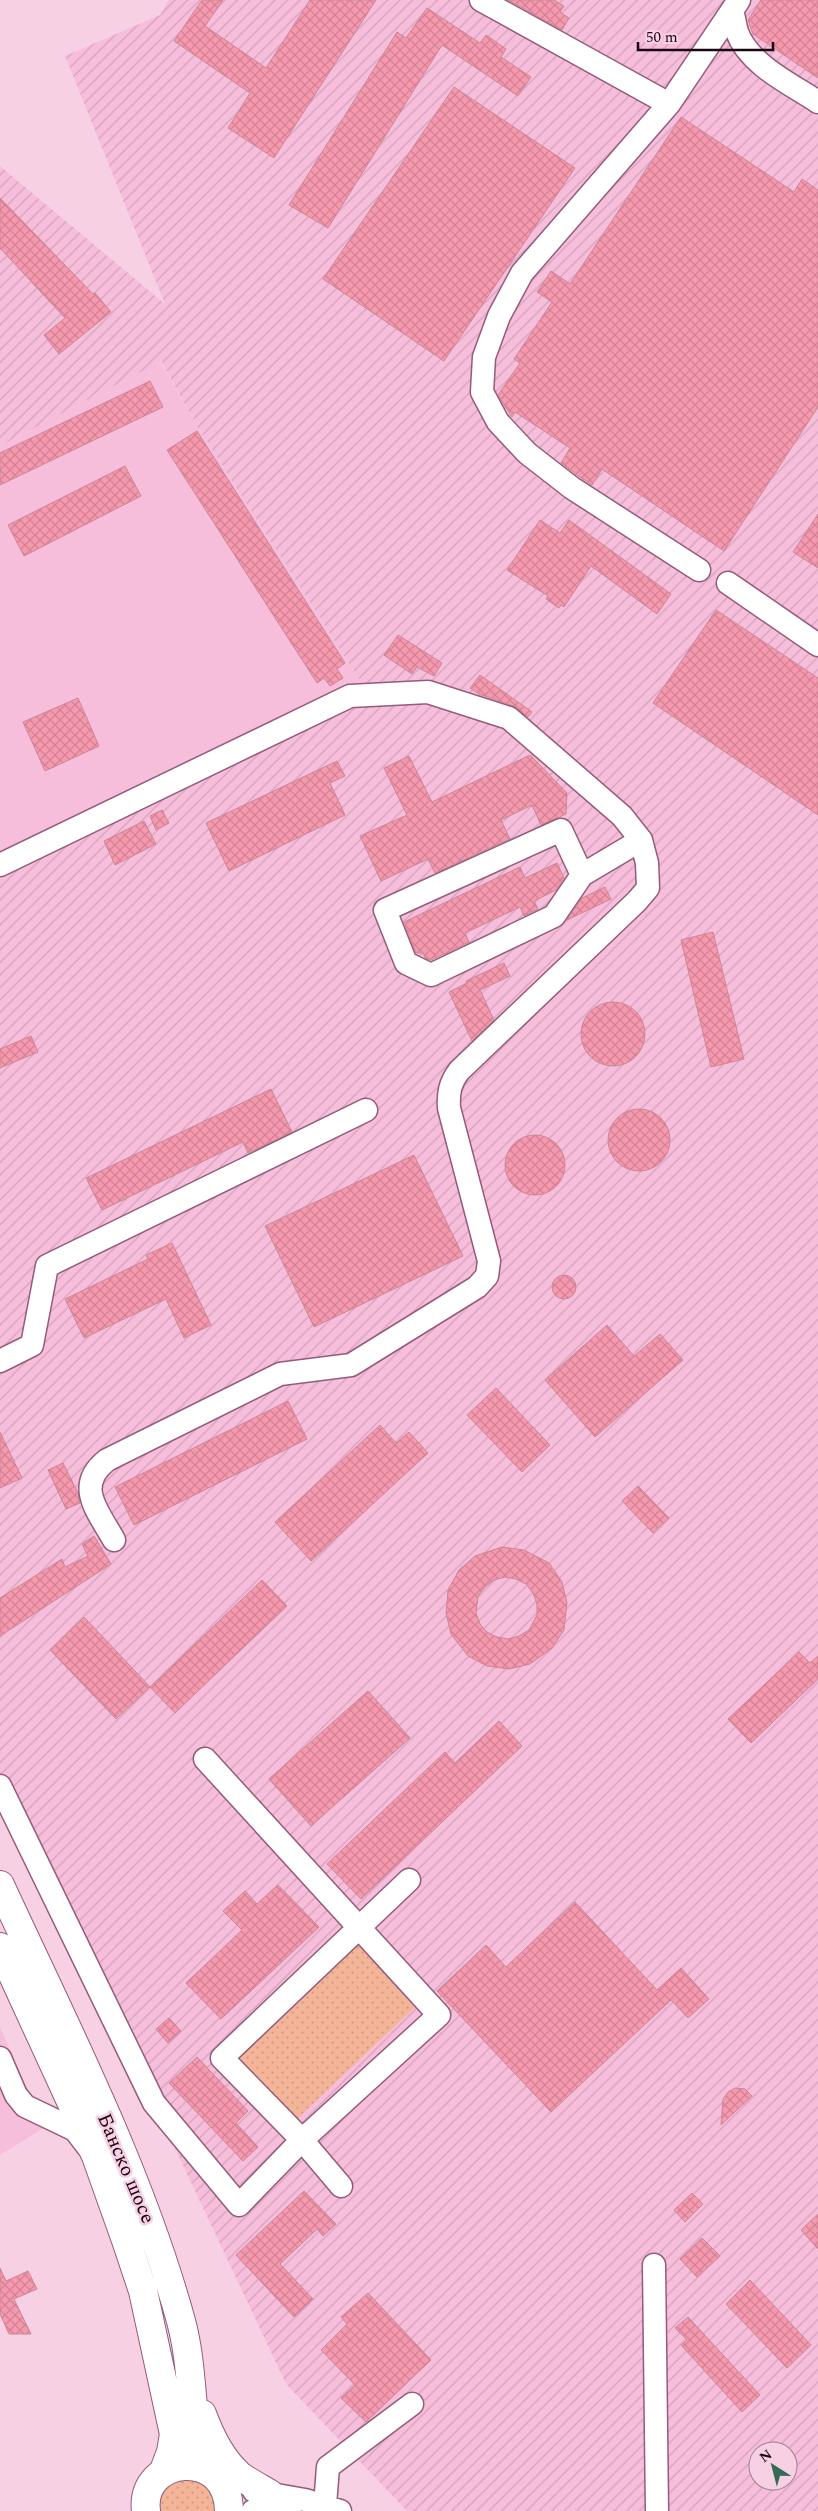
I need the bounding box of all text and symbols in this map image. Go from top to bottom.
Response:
scale bar [638,20,773,52]
text: 50 m [646,26,678,49]
street label: Банско шосе [89,2108,163,2228]
north arrow [748,2441,798,2491]
text: N [755,2444,776,2468]

